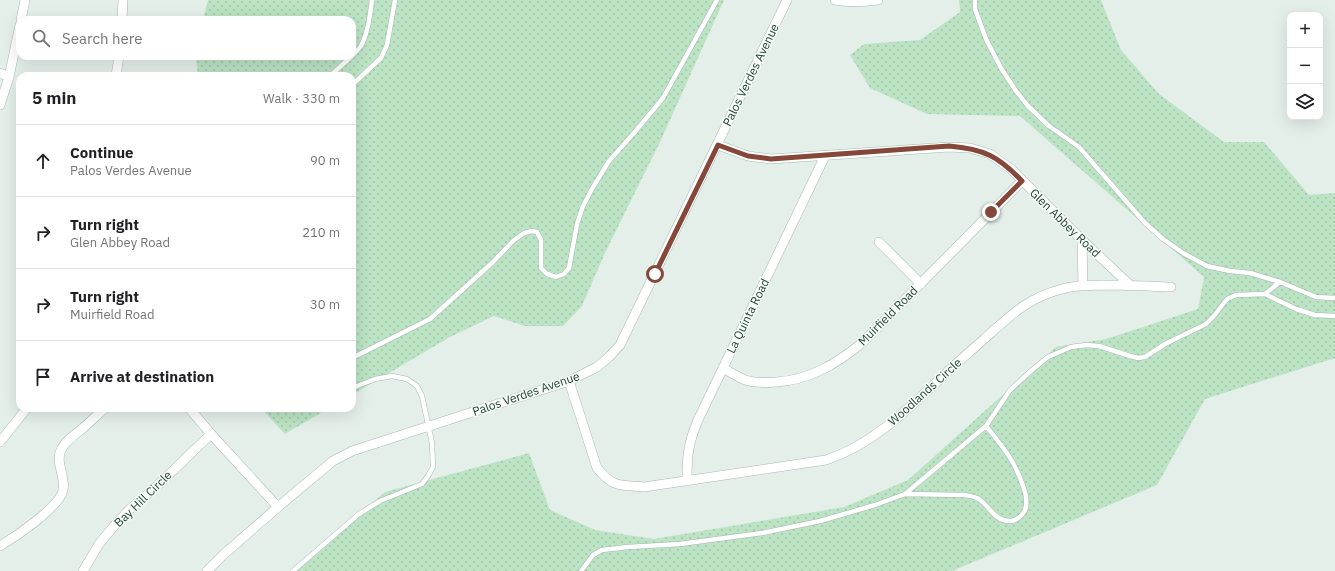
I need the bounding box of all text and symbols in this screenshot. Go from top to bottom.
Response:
map controls [1287,12,1323,120]
button: + [1287,12,1323,48]
search box [16,16,356,60]
street label: Palos Verdes Avenue [719,21,782,129]
icon: search [30,27,52,49]
text: Search here [62,29,142,48]
button: − [1287,48,1323,84]
button: layers [1287,84,1323,120]
text: 5 min [32,87,76,109]
text: Walk · 330 m [263,90,340,107]
text: Continue [70,143,134,162]
icon: ahead [32,150,54,172]
text: 90 m [310,152,340,169]
text: Palos Verdes Avenue [70,162,192,179]
street label: Glen Abbey Road [1027,185,1104,260]
route end [982,203,1000,221]
text: Turn right [70,215,139,234]
icon: right [32,222,54,244]
text: 210 m [302,224,340,241]
text: Glen Abbey Road [70,234,170,251]
route start [646,265,664,283]
street label: La Quinta Road [723,276,772,356]
street label: Muirfield Road [855,283,921,349]
text: Turn right [70,287,139,306]
icon: right [32,294,54,316]
text: 30 m [310,296,340,313]
text: Muirfield Road [70,306,155,323]
street label: Woodlands Circle [885,354,965,429]
icon: arrive [32,366,54,388]
text: Arrive at destination [70,367,214,386]
street label: Palos Verdes Avenue [470,368,582,419]
street label: Bay Hill Circle [111,467,175,530]

